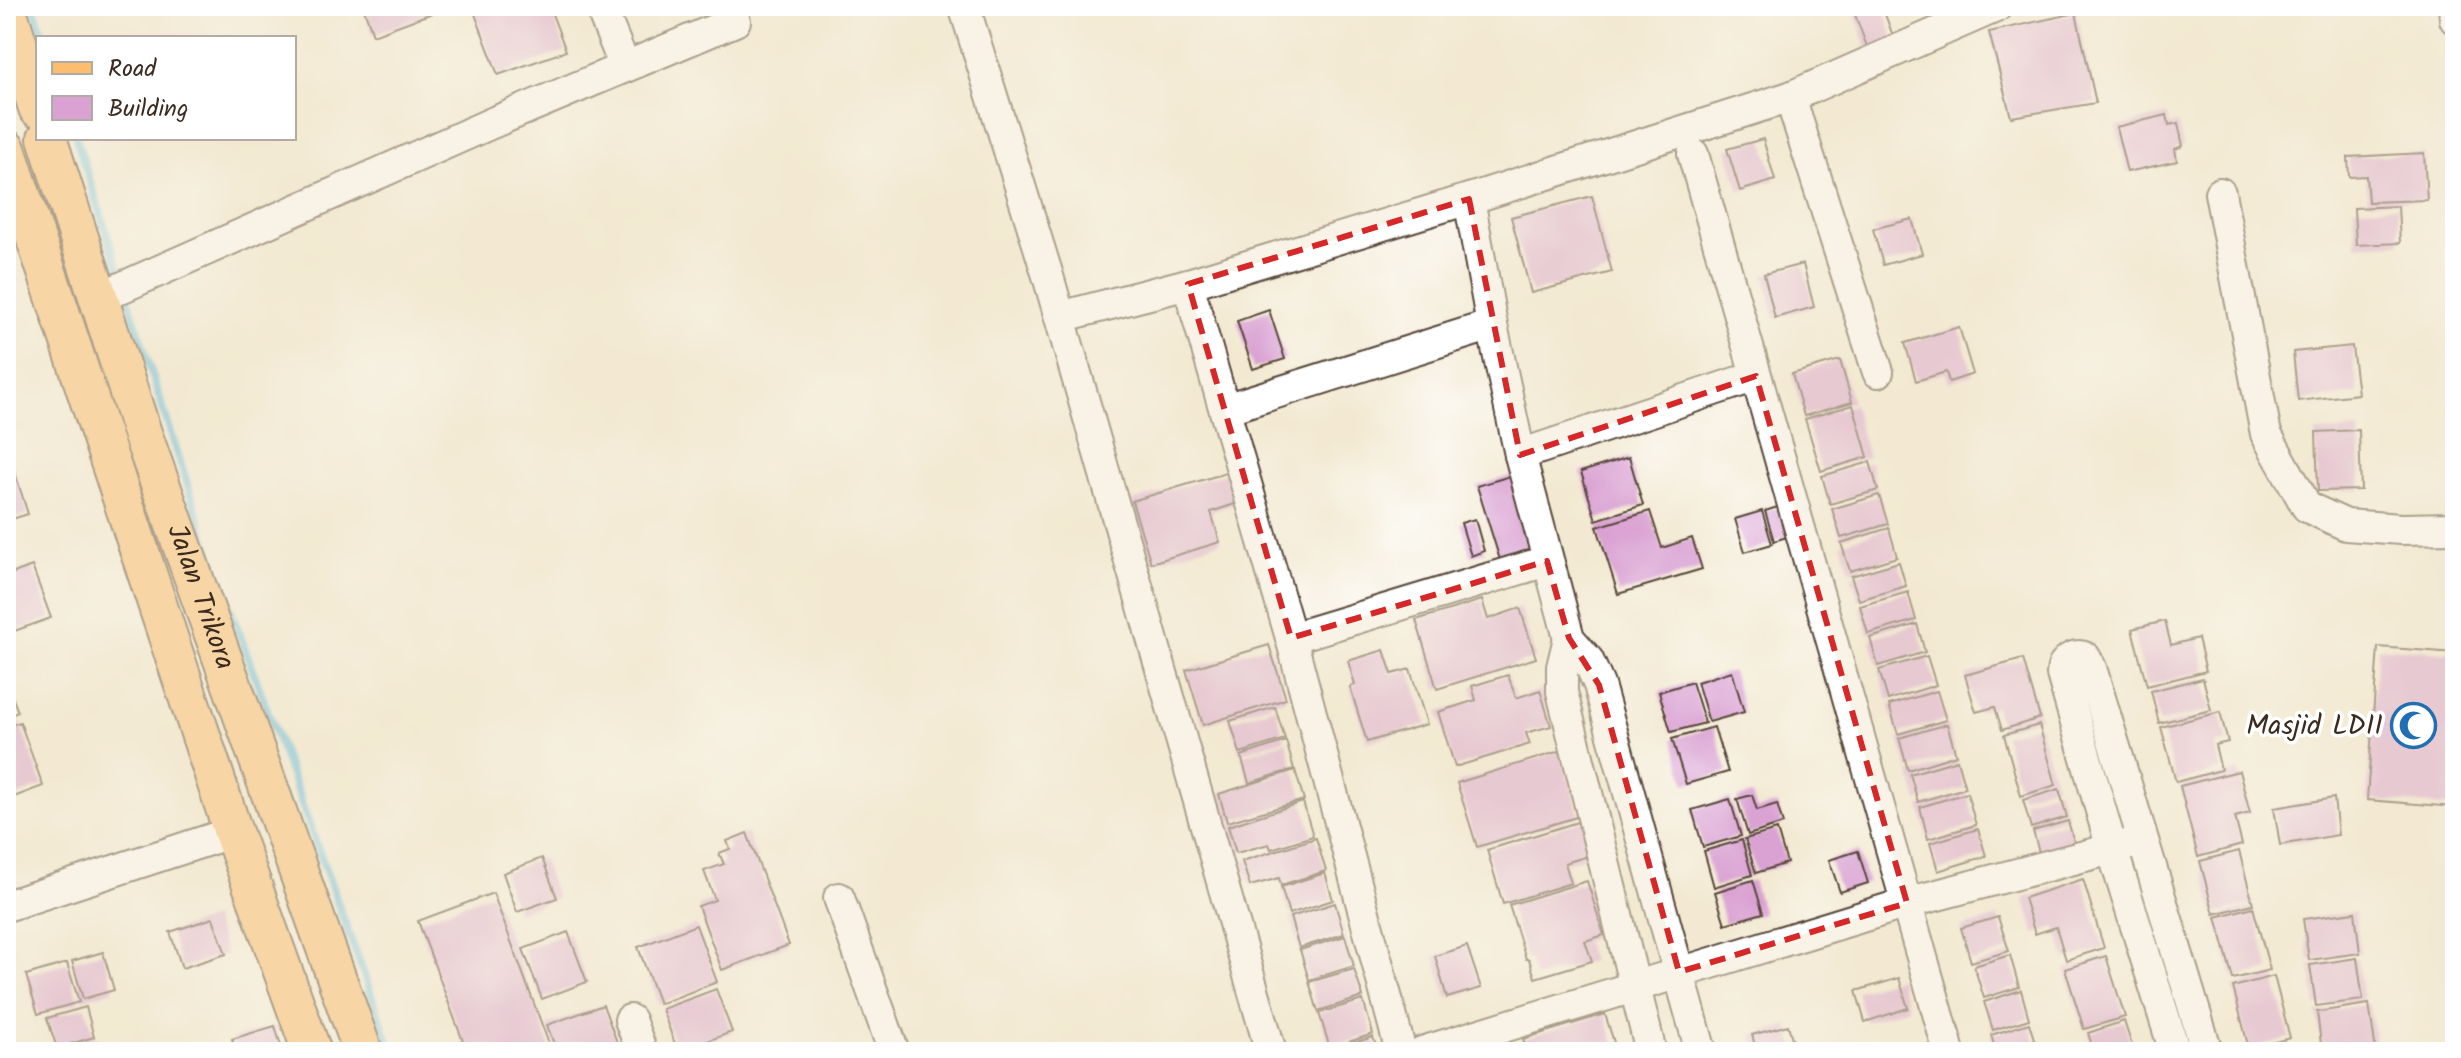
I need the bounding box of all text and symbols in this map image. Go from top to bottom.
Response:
legend [36,36,296,140]
text: Road [108,50,157,89]
text: Building [108,90,188,129]
street label: Jalan Trikora [154,518,247,676]
mosque icon: Masjid LDII [2390,702,2438,750]
place label: Masjid LDII [2246,704,2383,749]

